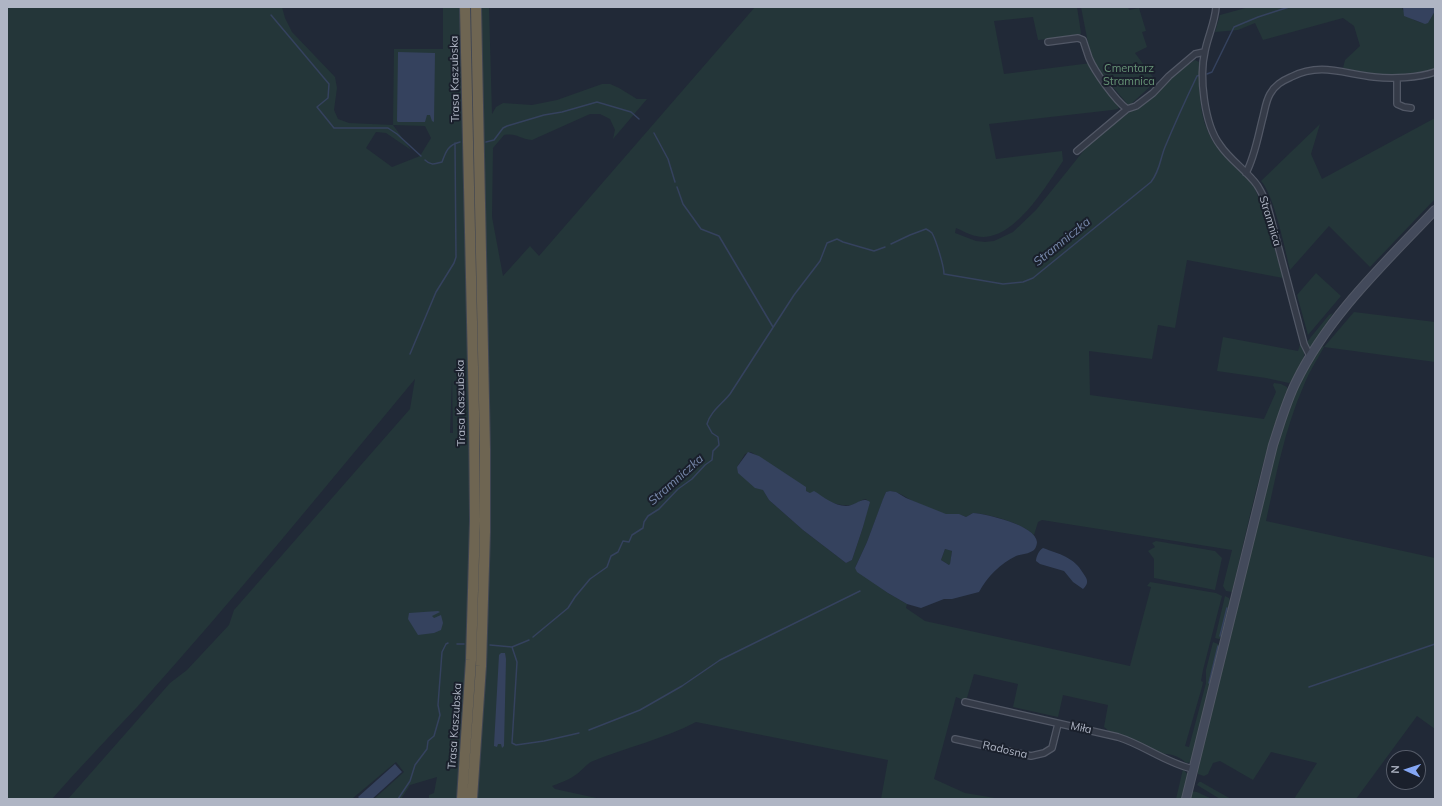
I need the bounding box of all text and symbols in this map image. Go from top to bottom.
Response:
street label: Trasa Kaszubska [448,36,462,122]
park label: Cmentarz Stramnica [1103,62,1155,88]
street label: Stramnica [1256,194,1284,248]
water label: Stramniczka [1031,215,1093,269]
street label: Trasa Kaszubska [454,360,468,446]
water label: Stramniczka [646,452,706,508]
street label: Trasa Kaszubska [445,682,465,770]
street label: Miła [1069,719,1093,737]
street label: Radosna [981,738,1029,762]
north arrow [1386,750,1426,790]
text: N [1388,765,1402,774]

